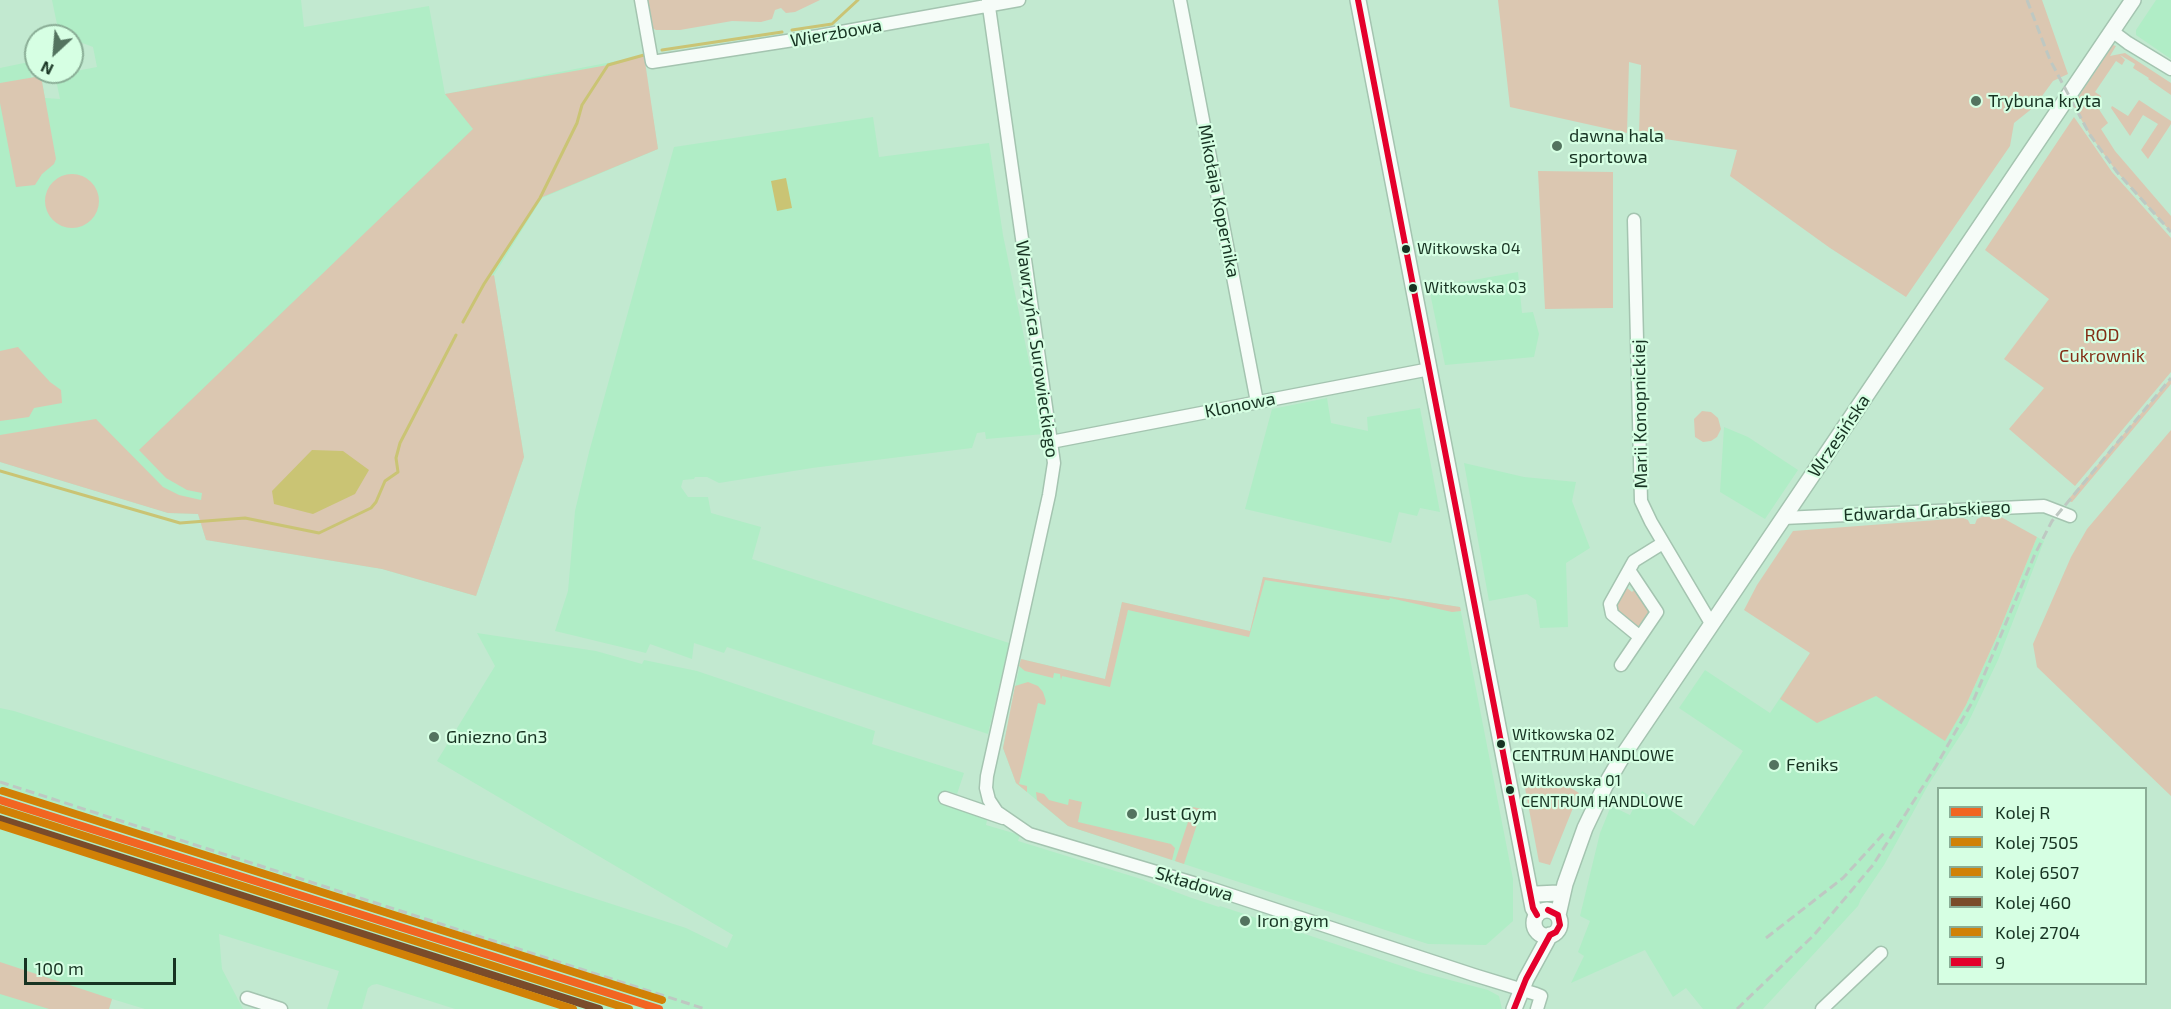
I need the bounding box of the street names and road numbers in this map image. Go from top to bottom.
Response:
street label: Wierzbowa [788,14,884,52]
street label: Mikołaja Kopernika [1194,123,1244,279]
street label: Wawrzyńca Surowieckiego [1011,239,1063,459]
street label: Marii Konopnickiej [1628,339,1652,489]
street label: Klonowa [1203,388,1277,422]
street label: Wrzesińska [1803,391,1875,481]
street label: Edwarda Grabskiego [1843,496,2011,526]
street label: Składowa [1152,862,1236,906]

